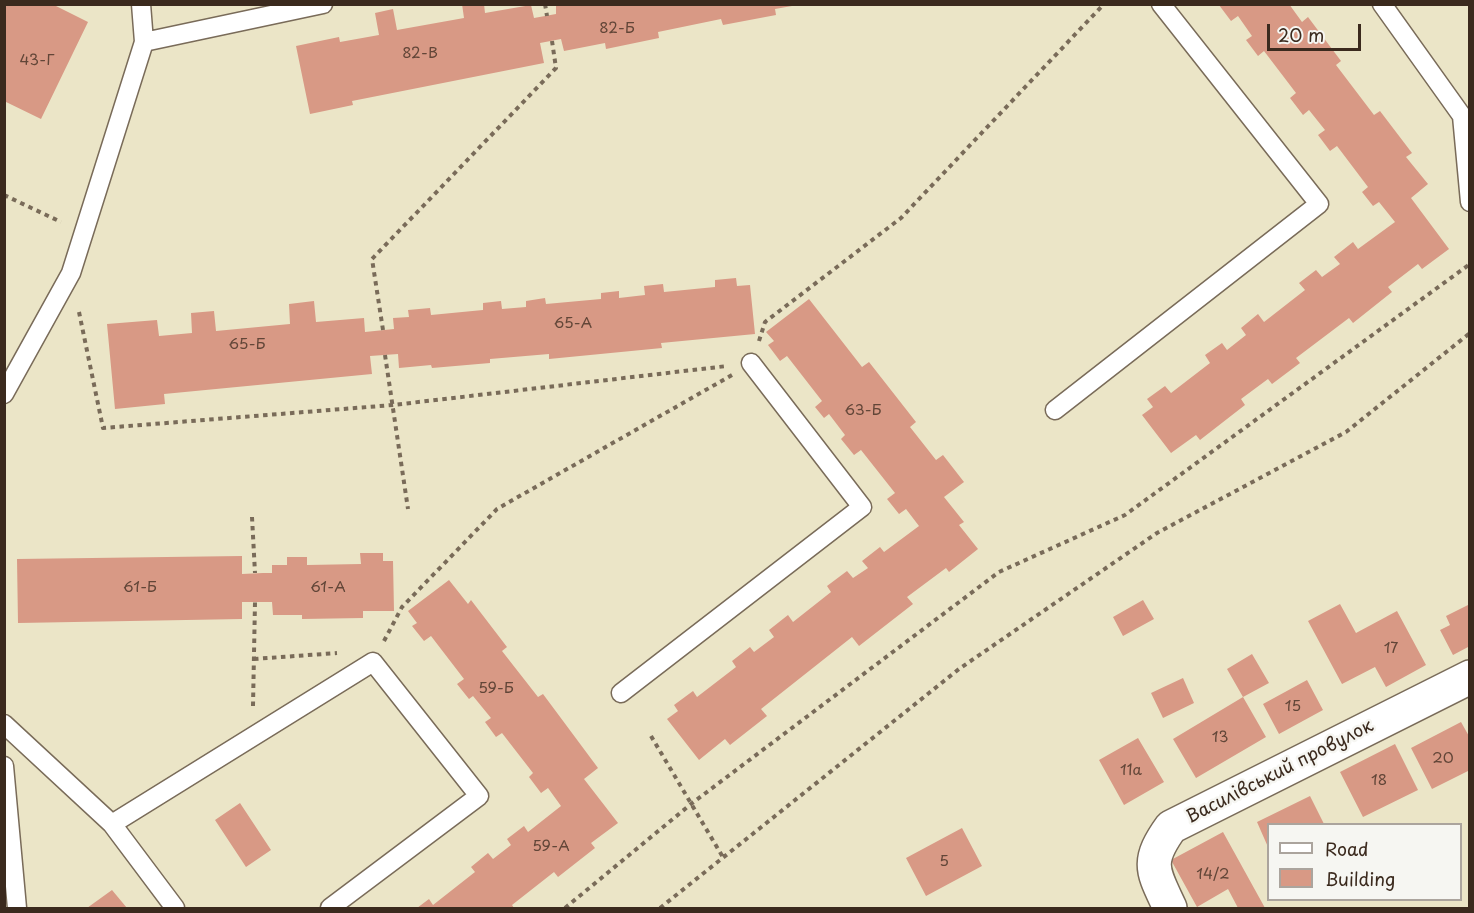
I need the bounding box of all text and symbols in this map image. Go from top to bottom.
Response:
scale bar [1270,12,1364,50]
house number: 82-Б [599,20,635,38]
text: 20 m [1278,21,1324,48]
house number: 82-В [402,45,438,63]
house number: 43-Г [20,52,54,70]
house number: 65-А [554,315,592,333]
house number: 65-Б [229,336,265,354]
house number: 63-Б [844,402,882,420]
house number: 61-Б [123,579,157,597]
house number: 61-А [310,579,346,597]
house number: 17 [1384,640,1398,658]
house number: 59-Б [478,680,514,698]
house number: 15 [1285,698,1301,716]
street label: Василівський провулок [1183,715,1377,829]
house number: 13 [1212,729,1228,747]
house number: 20 [1432,750,1454,768]
house number: 11а [1120,762,1142,780]
house number: 18 [1371,772,1387,790]
legend [1267,823,1462,901]
text: Road [1325,835,1369,862]
house number: 59-А [532,838,570,856]
house number: 5 [939,853,949,871]
text: Building [1325,865,1395,892]
house number: 14/2 [1196,866,1230,884]

